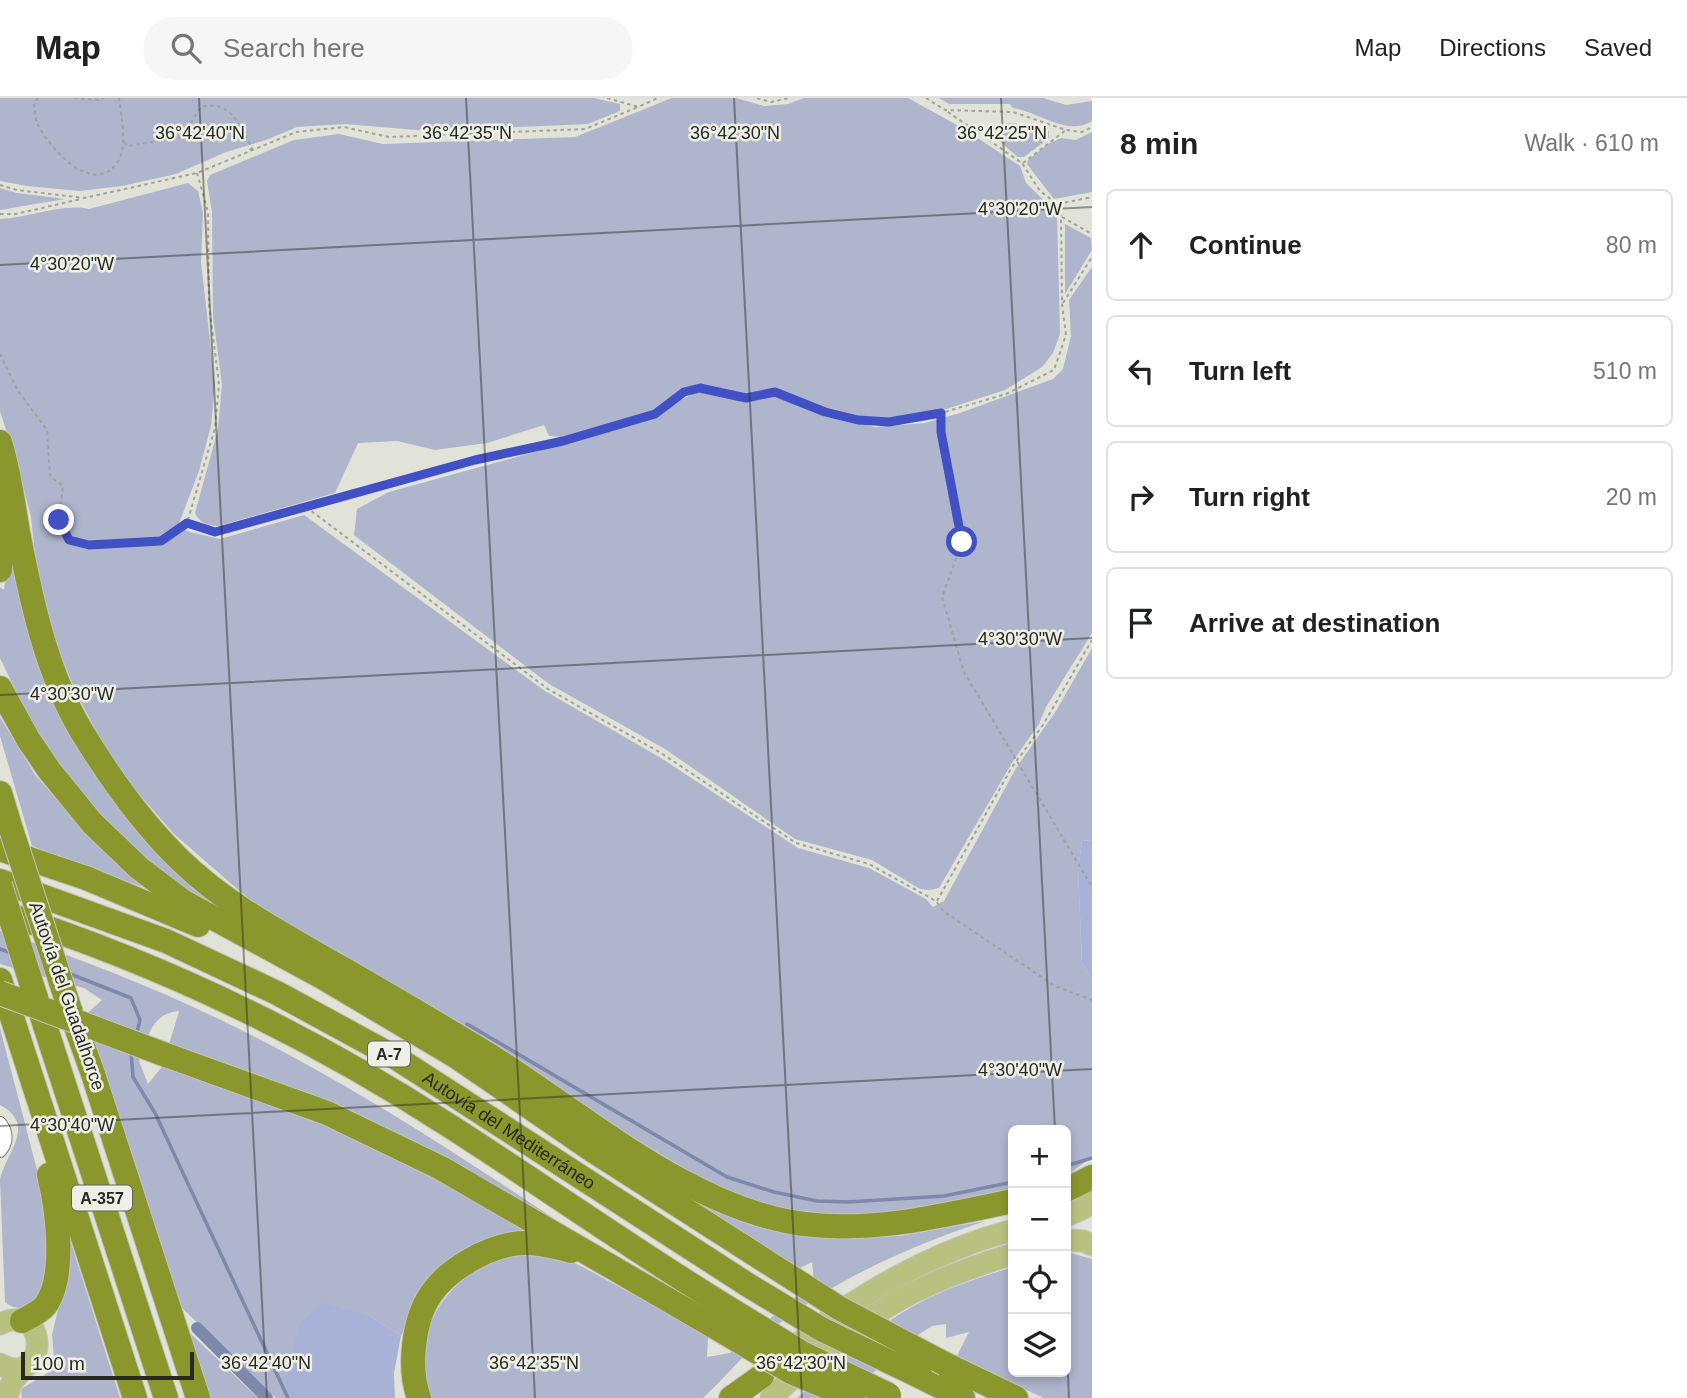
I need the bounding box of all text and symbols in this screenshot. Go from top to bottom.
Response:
search box [143,17,633,80]
text: Map [35,29,101,66]
icon: search [167,29,205,67]
text: Search here [223,33,365,63]
text: Map [1355,34,1401,61]
text: Directions [1439,34,1546,61]
text: Saved [1584,34,1652,61]
text: 36°42'40"N [155,123,245,143]
text: 36°42'35"N [422,123,512,143]
text: 36°42'30"N [690,123,780,143]
text: 36°42'25"N [957,123,1047,143]
text: 8 min [1120,127,1198,160]
text: Walk · 610 m [1524,130,1659,156]
text: 4°30'20"W [978,199,1062,219]
icon: ahead [1122,226,1160,264]
text: Continue [1189,230,1302,260]
text: 80 m [1606,232,1657,258]
text: 4°30'20"W [30,254,114,274]
icon: left [1122,352,1160,390]
text: Turn left [1189,356,1291,386]
text: 510 m [1593,358,1657,384]
icon: right [1122,478,1160,516]
text: Turn right [1189,482,1310,512]
text: 20 m [1606,484,1657,510]
route end [43,504,74,535]
route start [946,526,977,557]
icon: arrive [1122,604,1160,642]
text: Arrive at destination [1189,608,1440,638]
text: 4°30'30"W [978,629,1062,649]
text: 4°30'30"W [30,684,114,704]
street label: Autovía del Guadalhorce [25,899,109,1093]
road number: A-7 [368,1042,410,1066]
text: 4°30'40"W [978,1060,1062,1080]
street label: Autovía del Mediterráneo [419,1068,599,1194]
text: 4°30'40"W [30,1115,114,1135]
map controls [1008,1125,1071,1377]
button: + [1008,1125,1071,1188]
road number: A-357 [72,1186,132,1210]
button: − [1008,1188,1071,1251]
button: locate [1008,1251,1071,1314]
button: layers [1008,1314,1071,1377]
scale bar [21,1349,194,1381]
text: 100 m [32,1353,85,1374]
text: 36°42'40"N [221,1353,311,1373]
text: 36°42'35"N [489,1353,579,1373]
text: 36°42'30"N [756,1353,846,1373]

